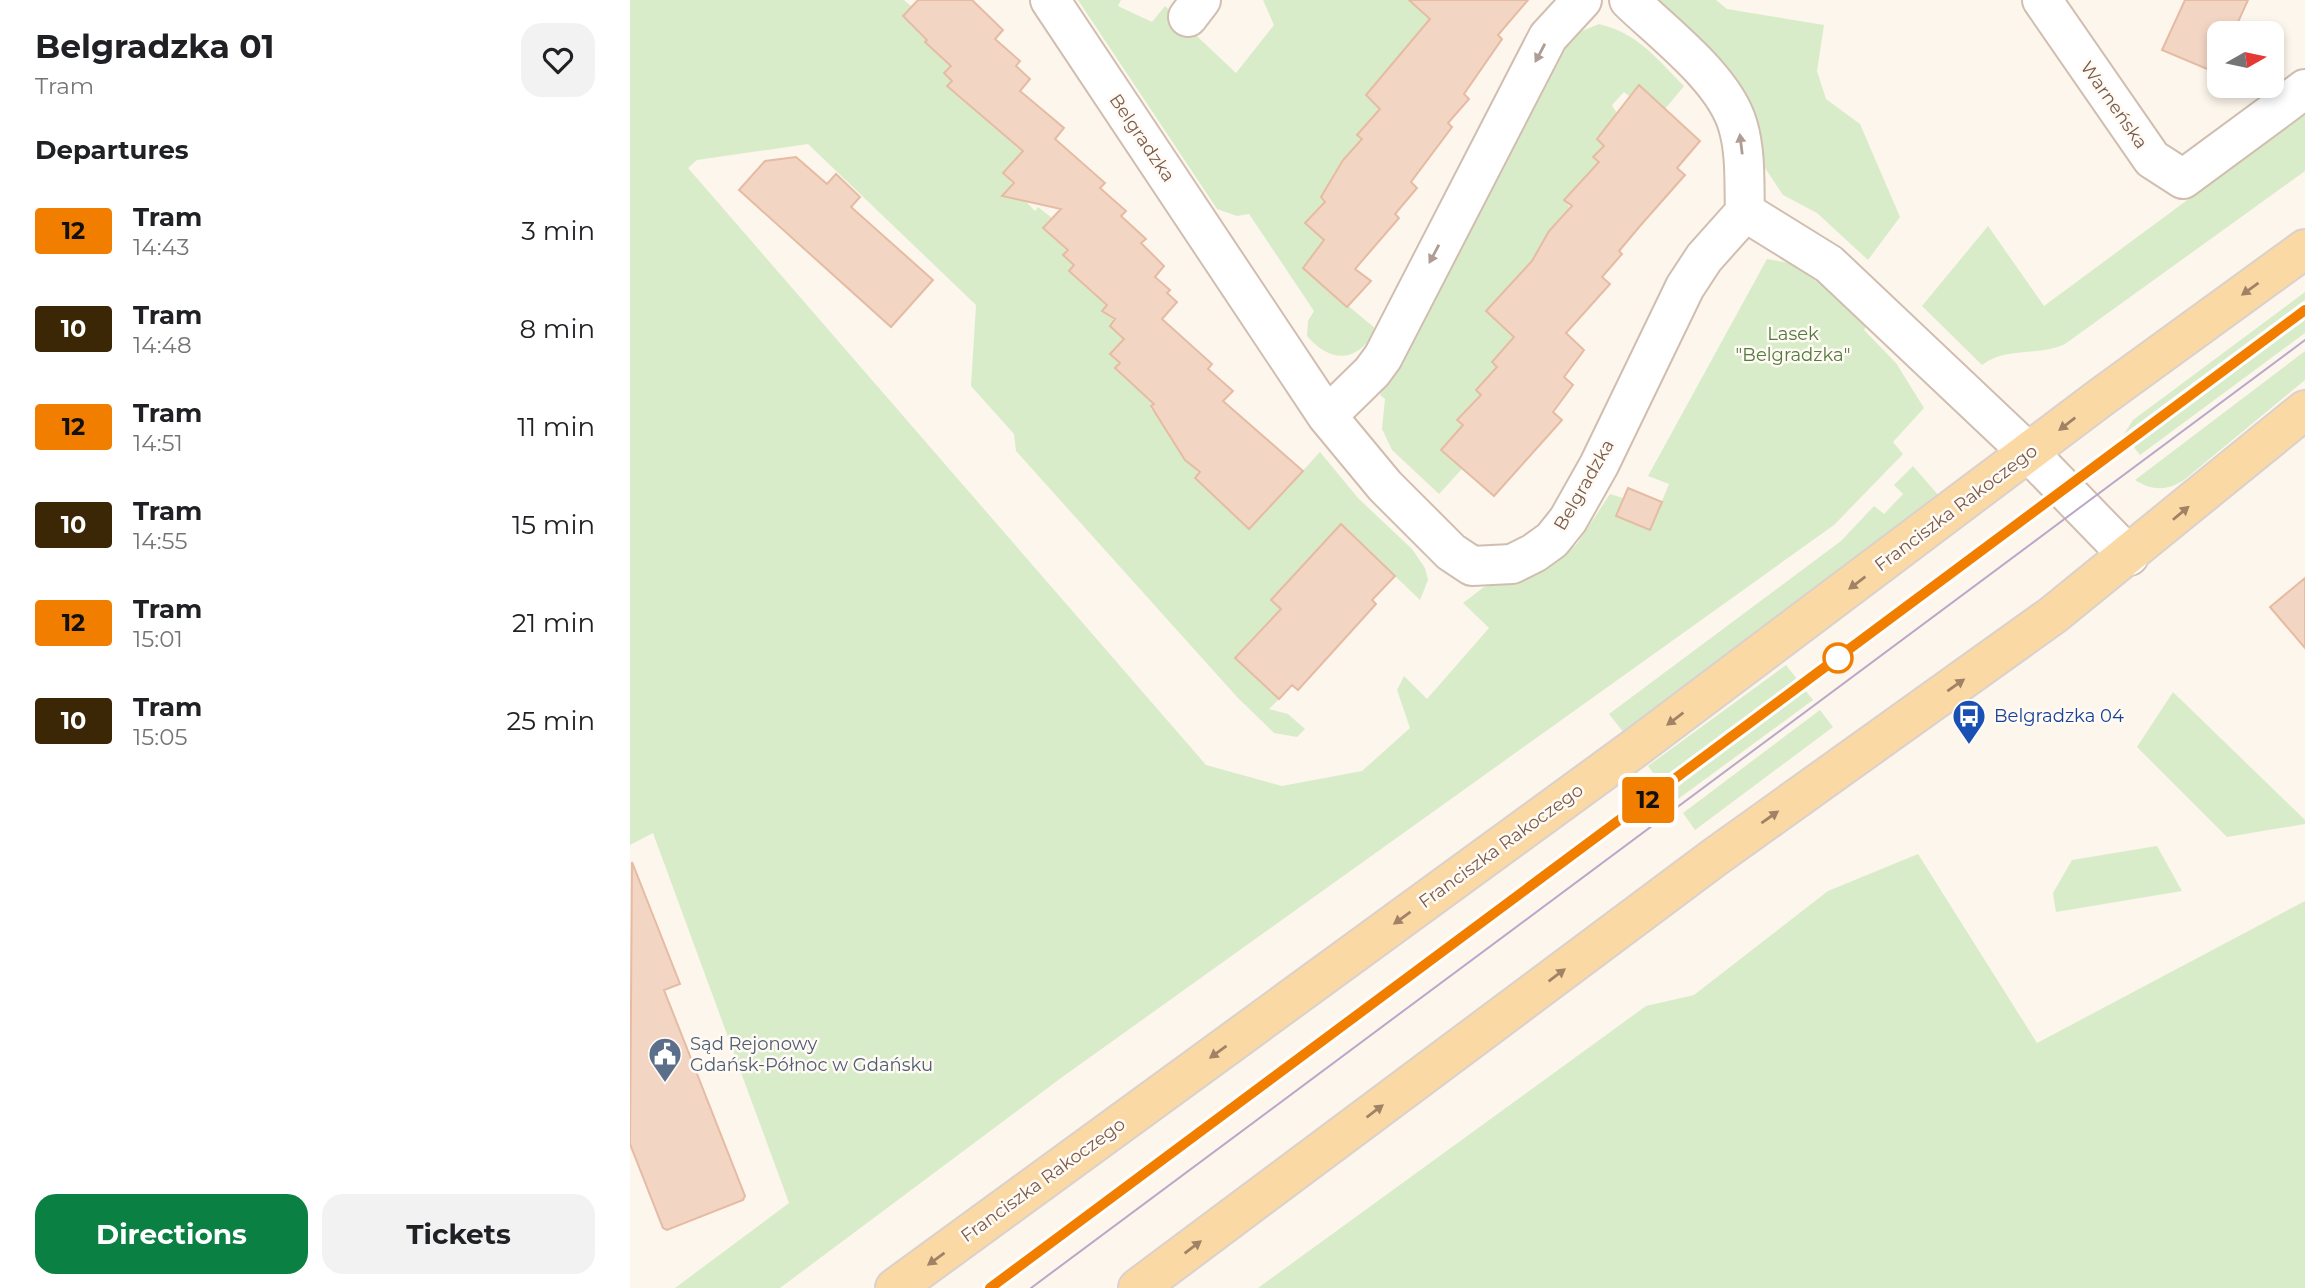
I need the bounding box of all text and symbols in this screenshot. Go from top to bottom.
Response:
north arrow [2207,21,2284,98]
map controls [2207,21,2284,98]
button: heart [521,23,595,97]
text: Belgradzka 01 [35,26,274,66]
one-way arrow [1534,43,1545,63]
street label: Warneńska [2076,57,2152,153]
text: Tram [35,72,94,100]
street label: Belgradzka [1105,90,1179,186]
one-way arrow [1736,133,1747,155]
text: Departures [35,134,189,166]
text: Tram [133,201,202,233]
text: 3 min [521,215,595,247]
text: 12 [62,216,85,245]
text: 14:43 [133,233,189,261]
one-way arrow [1428,244,1439,264]
one-way arrow [2241,282,2259,296]
text: Tram [133,299,202,331]
text: 8 min [519,313,595,345]
text: 10 [61,314,86,343]
park label: Lasek "Belgradzka" [1736,323,1850,366]
text: 14:48 [133,331,192,359]
text: Tram [133,397,202,429]
text: 11 min [517,411,595,443]
text: 12 [62,412,85,441]
one-way arrow [2058,417,2076,431]
text: 14:51 [133,429,183,457]
street label: Belgradzka [1549,436,1619,534]
street label: Franciszka Rakoczego [1870,440,2042,576]
text: Tram [133,495,202,527]
one-way arrow [2172,505,2190,520]
text: 15 min [512,509,595,541]
text: 10 [61,510,86,539]
text: 14:55 [133,527,187,555]
one-way arrow [1848,575,1866,589]
text: Tram [133,593,202,625]
text: 21 min [512,607,595,639]
text: 12 [62,608,85,637]
text: 15:01 [133,625,183,653]
unlabelled marker [1823,643,1853,673]
one-way arrow [1947,678,1965,692]
text: Tram [133,691,202,723]
bus stop icon: Belgradzka 04 [1950,697,1988,746]
text: 25 min [507,705,595,737]
place label: Belgradzka 04 [1994,705,2124,727]
text: 10 [61,706,86,735]
one-way arrow [1666,711,1684,725]
text: 15:05 [133,723,187,751]
line badge: 12 [1616,777,1680,823]
street label: Franciszka Rakoczego [1414,779,1588,913]
text: 12 [1636,785,1660,814]
one-way arrow [1761,810,1779,824]
one-way arrow [1393,911,1411,925]
one-way arrow [1548,967,1566,982]
place label: Sąd Rejonowy Gdańsk-Północ w Gdańsku [690,1033,933,1076]
public building icon: Sąd Rejonowy Gdańsk-Północ w Gdańsku [646,1035,684,1084]
one-way arrow [1209,1045,1227,1059]
one-way arrow [1366,1104,1384,1118]
street label: Franciszka Rakoczego [956,1113,1130,1247]
button: Directions [35,1194,308,1274]
button: Tickets [322,1194,595,1274]
one-way arrow [1184,1240,1202,1254]
one-way arrow [927,1251,945,1266]

